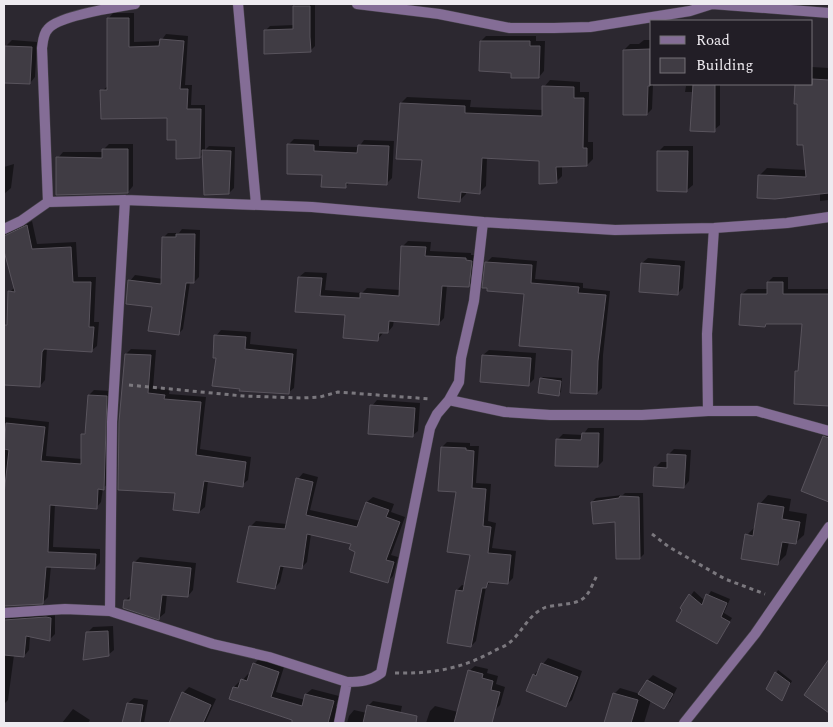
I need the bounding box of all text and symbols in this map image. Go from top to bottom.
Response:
legend [650,20,813,85]
text: Road [696,29,730,52]
text: Building [696,54,753,77]

